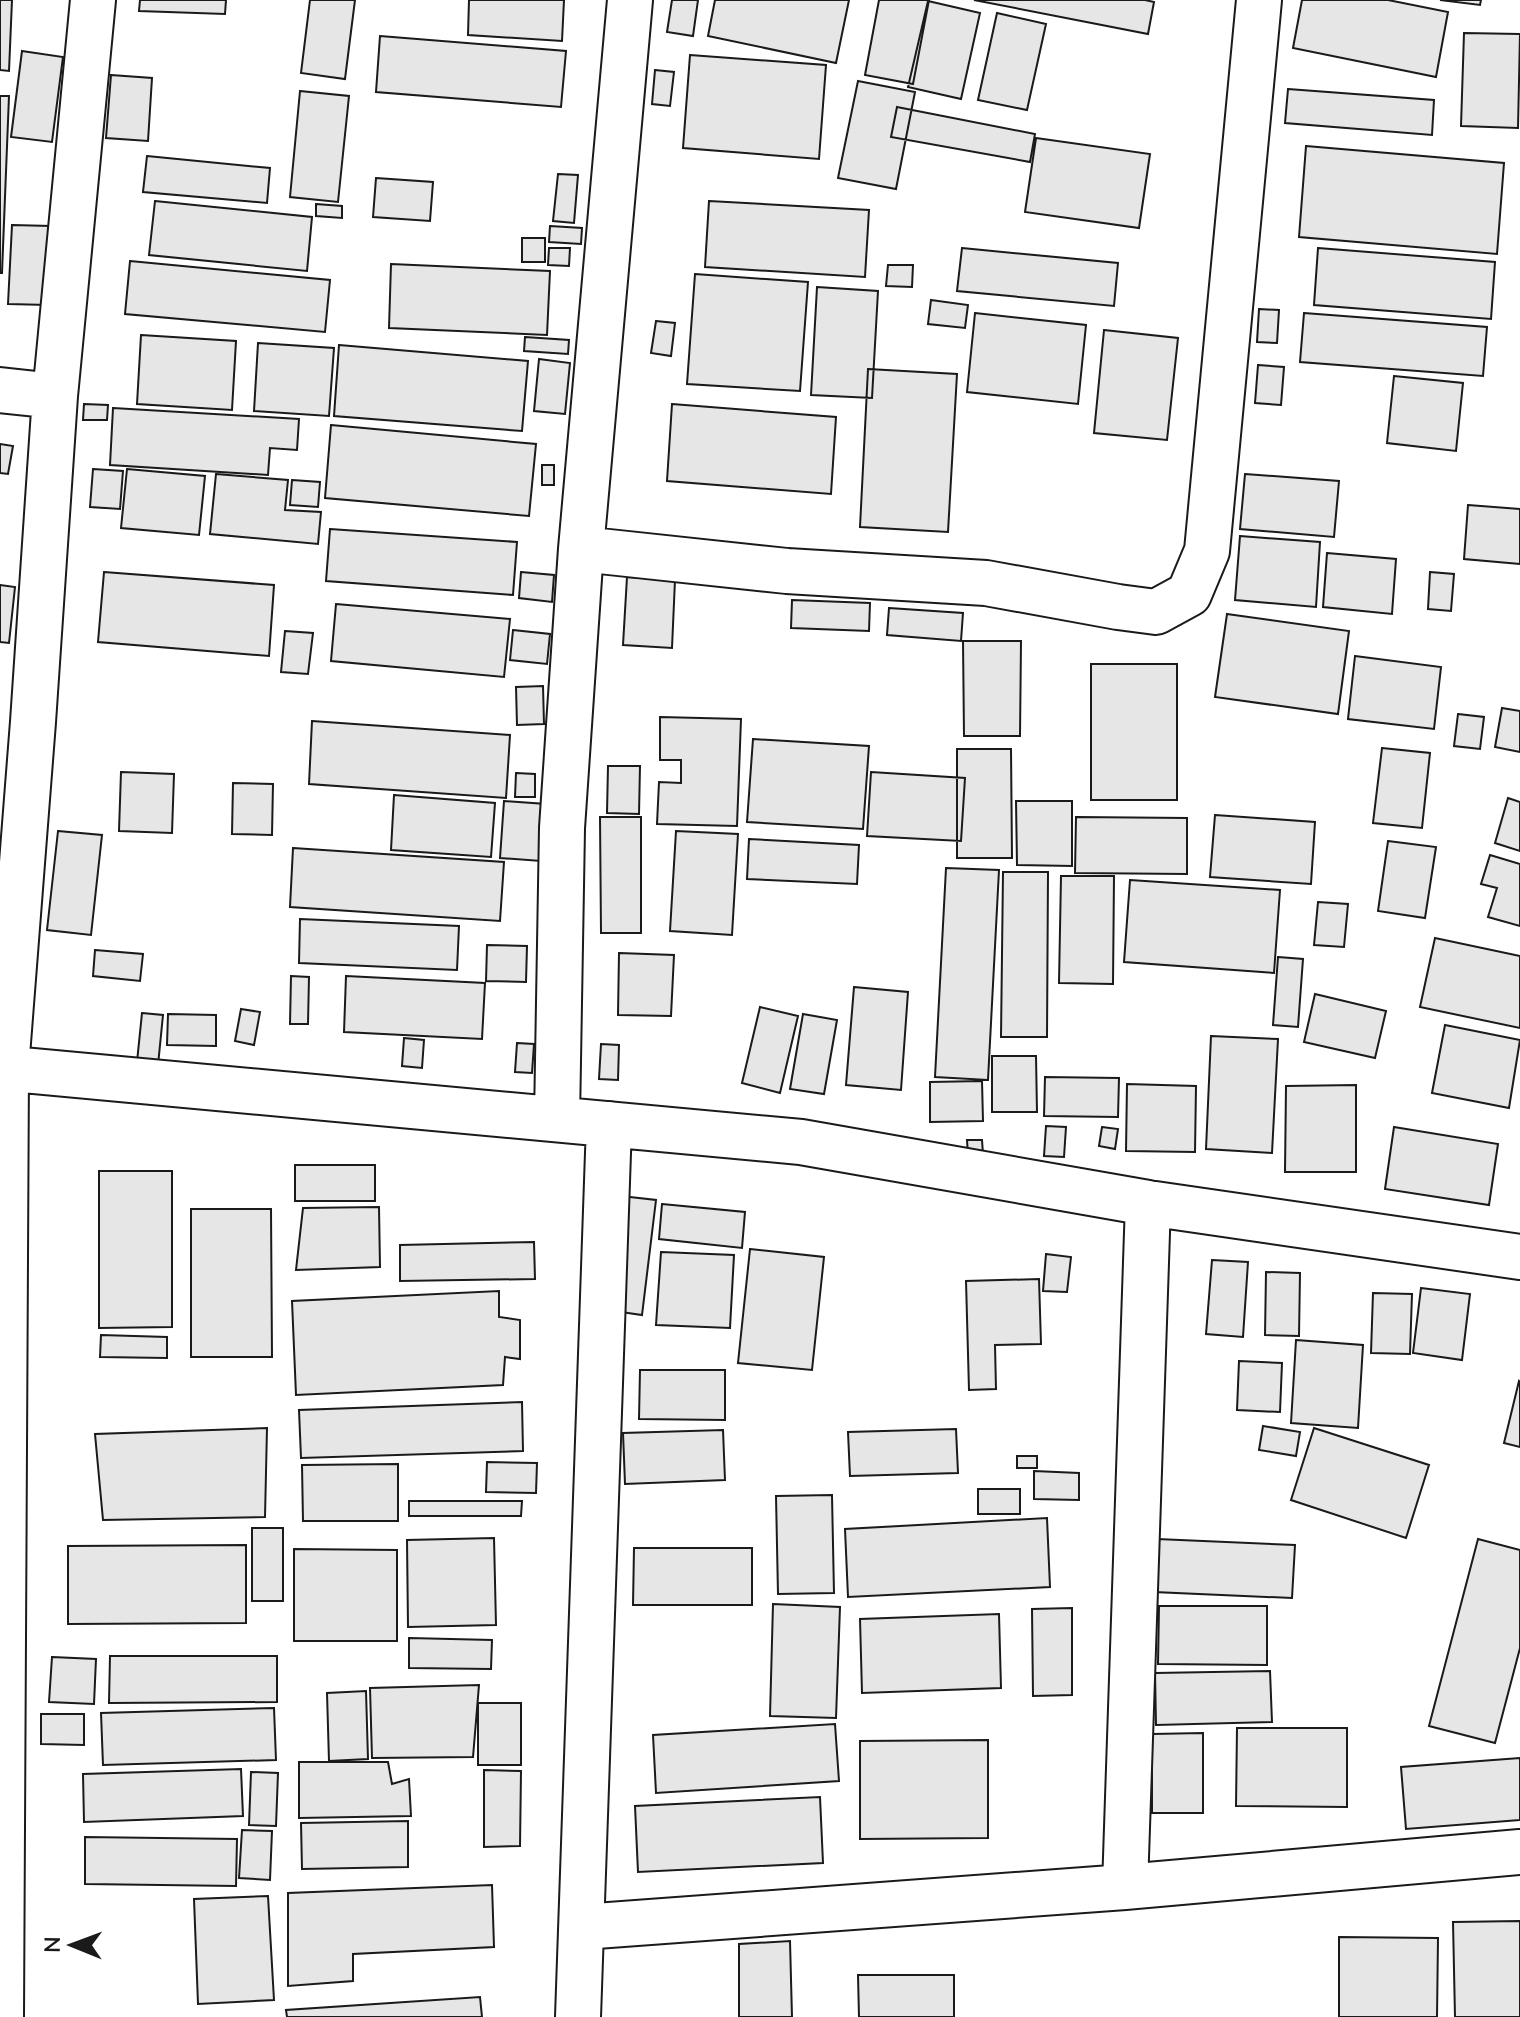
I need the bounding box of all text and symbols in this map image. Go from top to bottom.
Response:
north arrow [32,1905,112,1985]
text: N [38,1936,68,1953]

